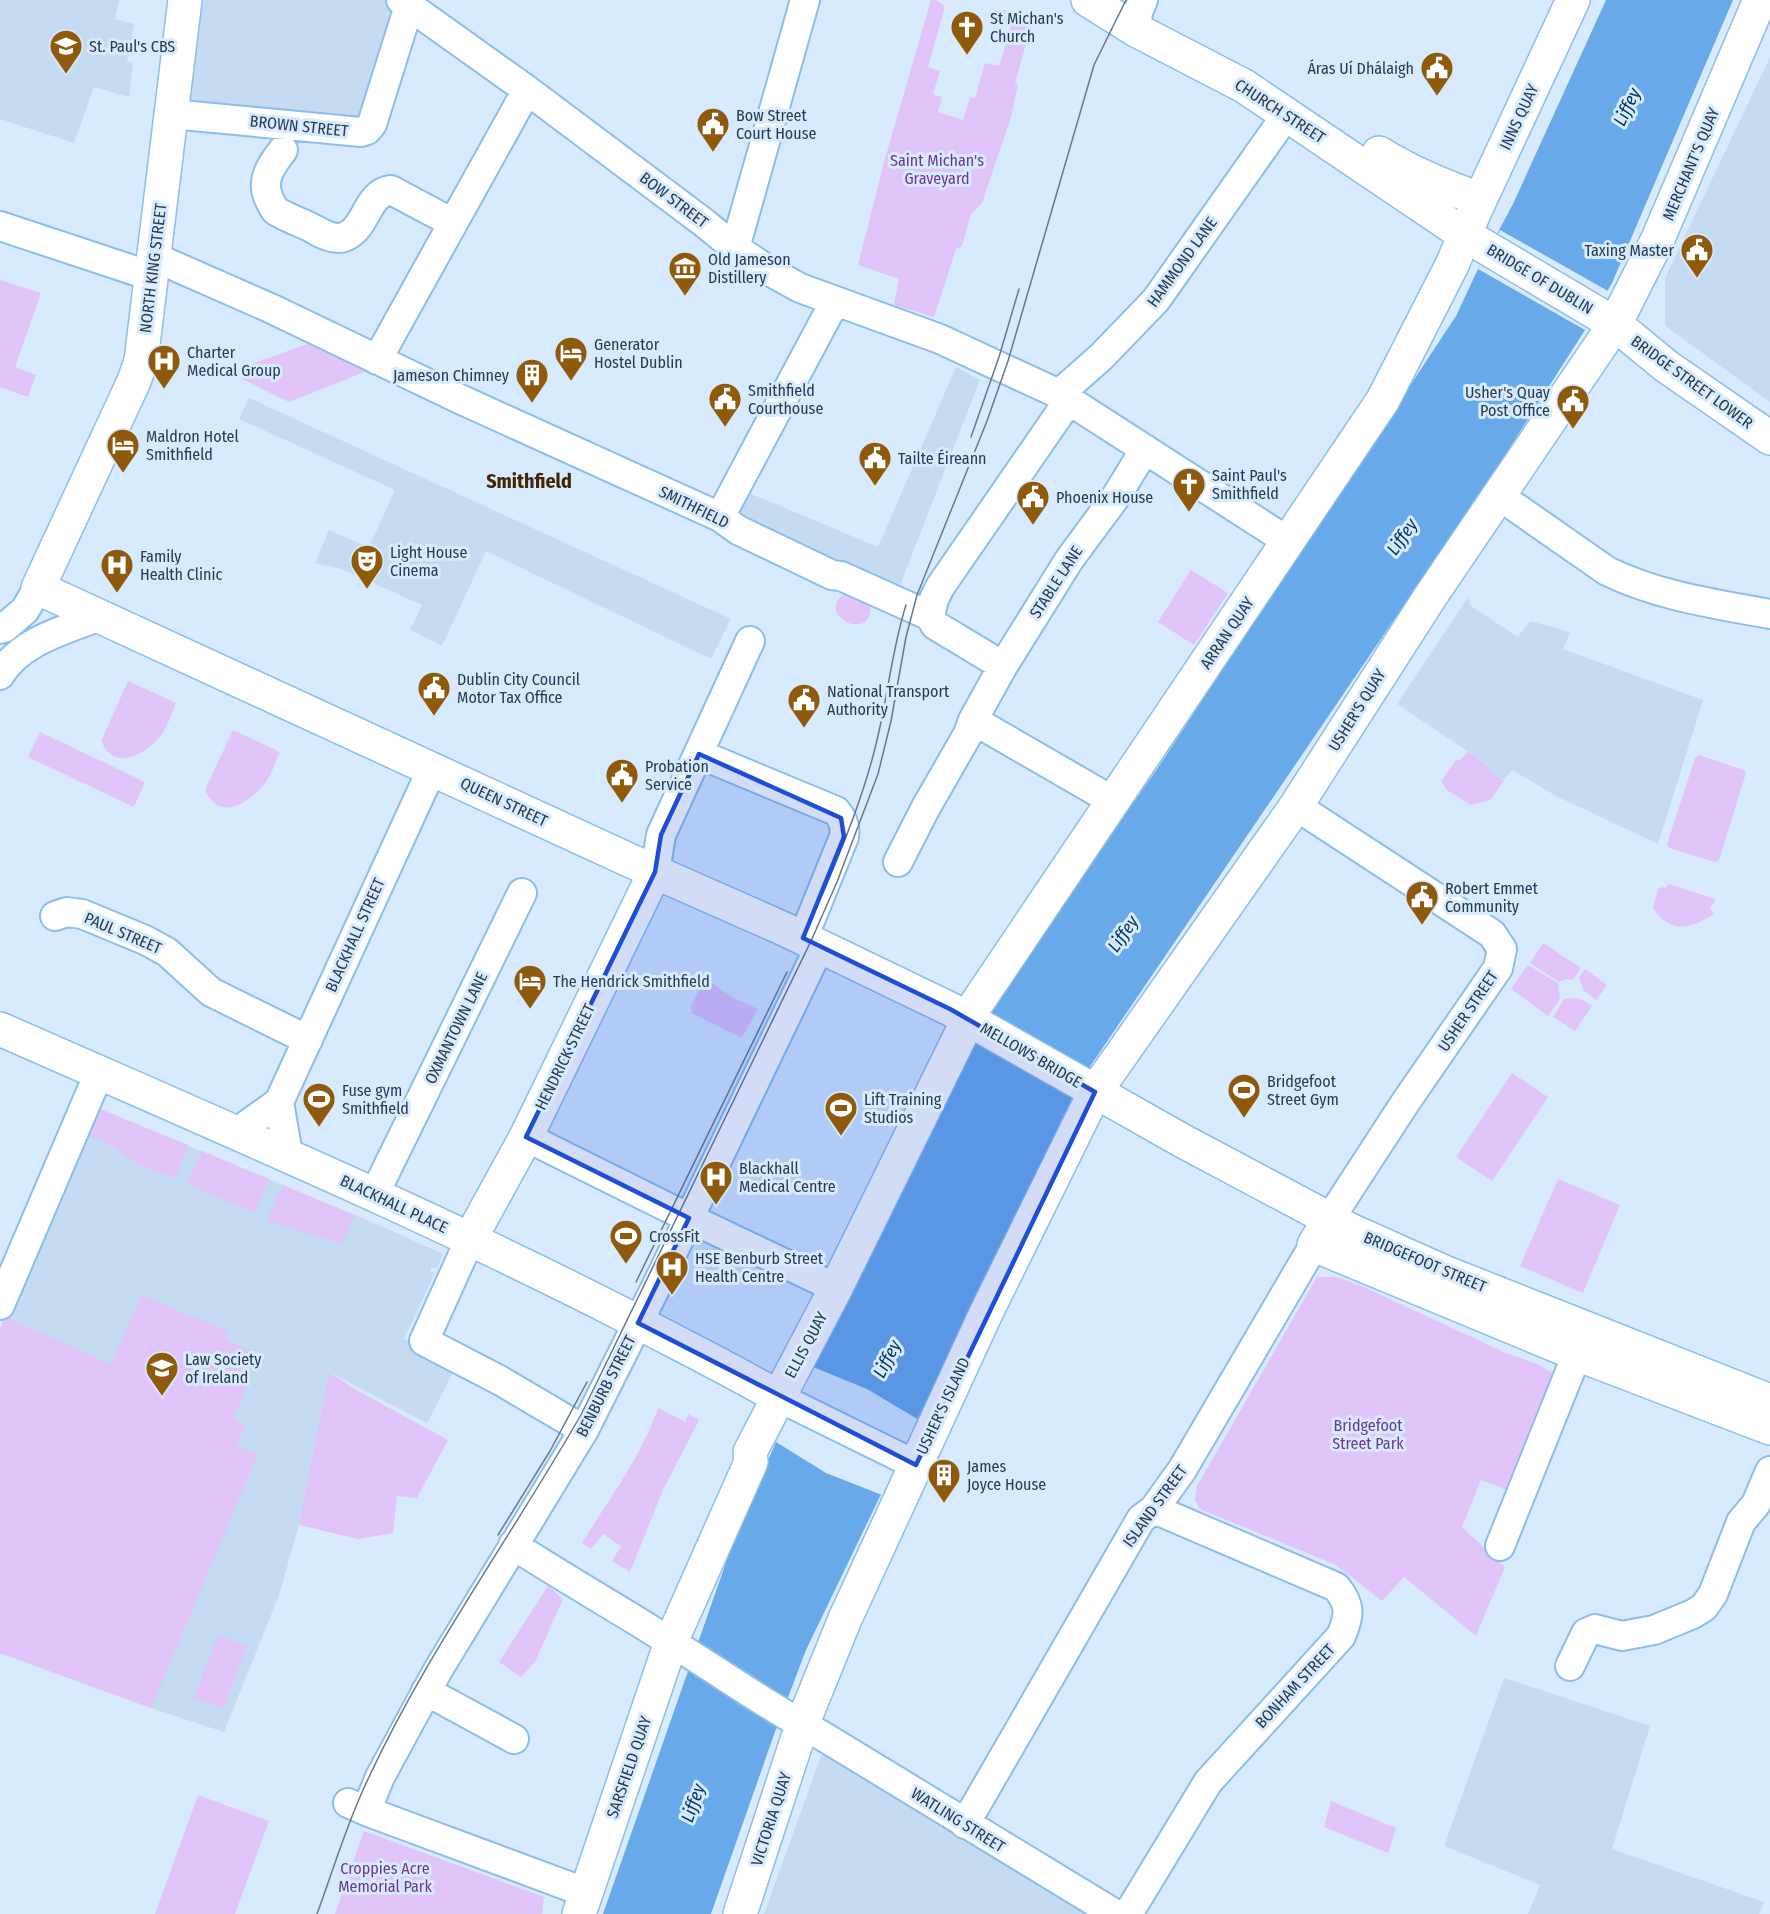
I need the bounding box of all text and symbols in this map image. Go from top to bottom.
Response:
church icon: St Michan's Church [949,9,985,56]
place label: St Michan's Church [990,9,1064,46]
school or university icon: St. Paul's CBS [48,28,84,75]
place label: St. Paul's CBS [89,37,175,56]
public building icon: Áras Uí Dhálaigh [1419,50,1455,97]
place label: Áras Uí Dhálaigh [1307,59,1414,78]
street label: CHURCH STREET [1231,75,1329,147]
street label: INNS QUAY [1496,81,1542,153]
water label: Liffey [1609,84,1646,129]
street label: MERCHANT'S QUAY [1659,105,1723,223]
public building icon: Bow Street Court House [695,106,731,153]
place label: Bow Street Court House [736,106,816,143]
street label: BROWN STREET [249,111,350,141]
park label: Saint Michan's Graveyard [890,151,984,188]
street label: BOW STREET [636,168,712,232]
street label: NORTH KING STREET [136,202,170,334]
street label: HAMMOND LANE [1143,213,1221,311]
public building icon: Taxing Master [1679,232,1715,279]
street label: BRIDGE OF DUBLIN [1483,240,1597,318]
place label: Taxing Master [1584,241,1674,260]
museum icon: Old Jameson Distillery [667,250,703,297]
place label: Old Jameson Distillery [708,250,791,287]
street label: BRIDGE STREET LOWER [1627,331,1757,433]
hotel icon: Generator Hostel Dublin [553,335,589,382]
place label: Generator Hostel Dublin [594,335,683,372]
hospital icon: Charter Medical Group [146,343,182,390]
place label: Charter Medical Group [187,343,281,380]
building icon: Jameson Chimney [514,357,550,404]
place label: Jameson Chimney [393,366,510,385]
public building icon: Smithfield Courthouse [707,381,743,428]
place label: Smithfield Courthouse [748,381,823,418]
place label: Usher's Quay Post Office [1465,383,1551,420]
public building icon: Usher's Quay Post Office [1555,383,1591,430]
hotel icon: Maldron Hotel Smithfield [105,427,141,474]
place label: Maldron Hotel Smithfield [146,427,239,464]
public building icon: Tailte Éireann [857,440,893,487]
place label: Tailte Éireann [898,449,987,468]
church icon: Saint Paul's Smithfield [1171,466,1207,513]
place label: Saint Paul's Smithfield [1212,466,1287,503]
district label: Smithfield [486,469,572,493]
public building icon: Phoenix House [1015,479,1051,526]
street label: SMITHFIELD [656,482,732,532]
place label: Phoenix House [1056,488,1153,507]
water label: Liffey [1382,514,1423,559]
street label: STABLE LANE [1026,542,1086,622]
theatre icon: Light House Cinema [349,543,385,590]
place label: Light House Cinema [390,543,467,580]
hospital icon: Family Health Clinic [99,547,135,594]
place label: Family Health Clinic [140,547,222,584]
street label: ARRAN QUAY [1196,593,1258,673]
street label: USHER'S QUAY [1324,666,1390,754]
public building icon: Dublin City Council Motor Tax Office [416,670,452,717]
place label: Dublin City Council Motor Tax Office [457,670,580,707]
public building icon: National Transport Authority [786,682,822,729]
place label: National Transport Authority [827,682,950,719]
public building icon: Probation Service [604,757,640,804]
place label: Probation Service [645,757,709,794]
street label: QUEEN STREET [457,774,551,831]
street label: BLACKHALL STREET [321,874,389,995]
public building icon: Robert Emmet Community [1404,879,1440,926]
place label: Robert Emmet Community [1445,879,1539,916]
street label: PAUL STREET [82,908,165,958]
water label: Liffey [1103,911,1144,956]
hotel icon: The Hendrick Smithfield [512,963,548,1010]
street label: USHER STREET [1434,967,1502,1055]
street label: OXMANTOWN LANE [421,969,491,1087]
place label: The Hendrick Smithfield [553,972,710,991]
street label: HENDRICK STREET [531,1000,599,1113]
street label: MELLOWS BRIDGE [977,1018,1085,1092]
sports icon: Bridgefoot Street Gym [1226,1072,1262,1119]
place label: Bridgefoot Street Gym [1267,1072,1339,1109]
sports icon: Fuse gym Smithfield [301,1081,337,1128]
place label: Fuse gym Smithfield [342,1081,409,1118]
sports icon: Lift Training Studios [823,1090,859,1137]
place label: Lift Training Studios [864,1090,942,1127]
hospital icon: Blackhall Medical Centre [698,1159,734,1206]
place label: Blackhall Medical Centre [739,1159,836,1196]
street label: BLACKHALL PLACE [337,1171,451,1237]
sports icon: CrossFit [608,1218,644,1265]
place label: CrossFit [649,1227,700,1246]
street label: BRIDGEFOOT STREET [1361,1228,1490,1297]
hospital icon: HSE Benburb Street Health Centre [654,1249,690,1296]
place label: HSE Benburb Street Health Centre [695,1249,824,1286]
street label: ELLIS QUAY [781,1309,831,1381]
street label: BENBURB STREET [572,1331,640,1440]
water label: Liffey [868,1336,906,1382]
school or university icon: Law Society of Ireland [144,1350,180,1397]
place label: Law Society of Ireland [185,1350,262,1387]
street label: USHER'S ISLAND [912,1355,974,1457]
park label: Bridgefoot Street Park [1332,1416,1404,1453]
building icon: James Joyce House [926,1457,962,1504]
place label: James Joyce House [967,1457,1046,1494]
street label: ISLAND STREET [1119,1461,1191,1551]
street label: BONHAM STREET [1251,1640,1339,1732]
street label: SARSFIELD QUAY [603,1714,655,1820]
street label: VICTORIA QUAY [747,1770,795,1868]
water label: Liffey [676,1780,710,1825]
street label: WATLING STREET [908,1784,1009,1857]
park label: Croppies Acre Memorial Park [338,1859,432,1896]

